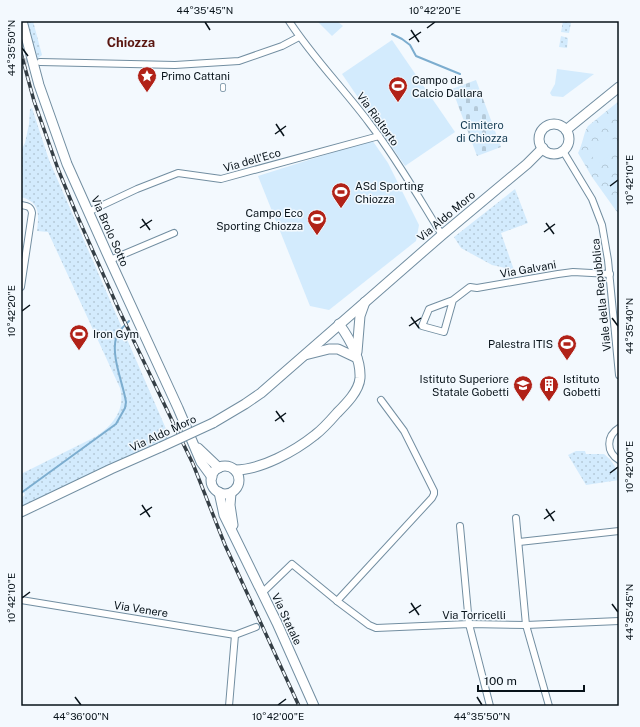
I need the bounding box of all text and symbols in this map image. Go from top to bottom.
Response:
text: 44°35'45"N [177,4,233,16]
text: 10°42'20"E [409,4,461,16]
text: 44°35'50"N [5,20,17,76]
district label: Chiozza [107,35,155,50]
place icon: Primo Cattani [136,65,158,93]
place label: Primo Cattani [161,70,230,82]
place label: Campo da Calcio Dallara [412,74,483,99]
sports icon: Campo da Calcio Dallara [387,75,409,103]
street label: Via Rioltorto [355,90,401,148]
park label: Cimitero di Chiozza [456,119,508,144]
street label: Via dell'Eco [222,146,282,174]
text: 10°42'10"E [623,155,635,205]
place label: ASd Sporting Chiozza [355,180,424,205]
sports icon: ASd Sporting Chiozza [330,181,352,209]
street label: Via Aldo Moro [415,188,477,244]
street label: Via Brolo Sotto [89,194,131,268]
place label: Campo Eco Sporting Chiozza [216,207,303,232]
sports icon: Campo Eco Sporting Chiozza [306,208,328,236]
street label: Viale della Repubblica [589,238,613,352]
street label: Via Galvani [499,258,557,280]
text: 10°42'20"E [5,285,17,337]
text: 44°35'40"N [623,298,635,354]
sports icon: Iron Gym [68,323,90,351]
place label: Iron Gym [93,328,139,340]
sports icon: Palestra ITIS [556,333,578,361]
place label: Palestra ITIS [488,338,553,350]
place label: Istituto Superiore Statale Gobetti [420,373,509,398]
place label: Istituto Gobetti [563,373,601,398]
school or university icon: Istituto Superiore Statale Gobetti [512,374,534,402]
building icon: Istituto Gobetti [538,374,560,402]
street label: Via Aldo Moro [128,412,198,454]
text: 10°42'00"E [623,441,635,493]
text: 10°42'10"E [5,573,17,623]
text: 44°35'45"N [623,584,635,640]
street label: Via Statale [270,591,304,647]
street label: Via Venere [113,599,169,619]
street label: Via Torricelli [442,609,506,621]
scale bar [478,667,584,693]
text: 100 m [484,674,517,688]
text: 44°36'00"N [53,710,109,722]
text: 10°42'00"E [252,710,304,722]
text: 44°35'50"N [454,710,510,722]

